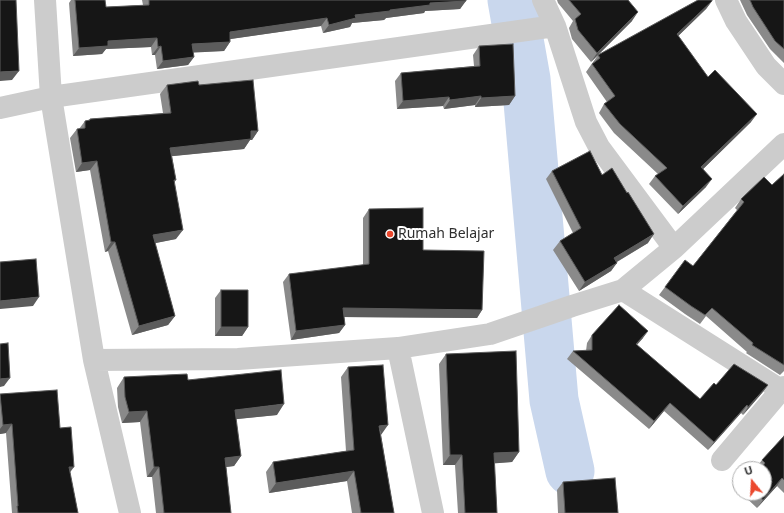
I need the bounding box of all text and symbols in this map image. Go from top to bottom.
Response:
place label: Rumah Belajar [398,226,494,242]
marker: Rumah Belajar [385,229,395,239]
north arrow [732,461,772,501]
text: U [742,462,755,478]

